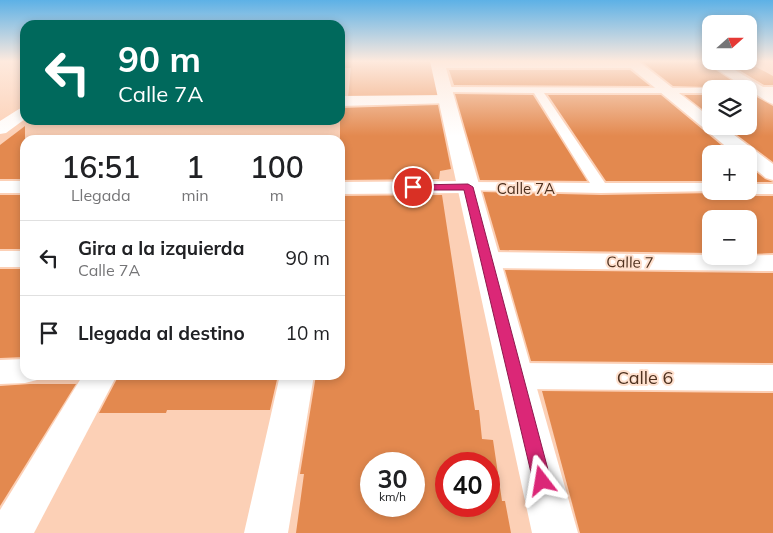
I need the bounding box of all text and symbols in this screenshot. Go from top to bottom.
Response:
north arrow [702,15,758,70]
map controls [702,15,757,265]
text: 90 m [118,37,201,81]
icon: left [35,40,100,105]
text: Calle 7A [118,80,203,108]
button: layers [702,80,757,135]
button: + [702,145,757,200]
text: 16:51 [61,148,140,186]
text: 1 [186,148,204,186]
text: 100 [250,148,304,186]
pin [392,166,434,208]
icon: arrive [399,173,427,201]
street label: Calle 7A [497,179,555,198]
text: Llegada [71,185,131,205]
text: min [181,185,209,205]
text: m [270,185,284,205]
button: − [702,210,757,265]
text: Gira a la izquierda [78,236,244,260]
icon: left [35,244,63,272]
text: 90 m [286,246,330,270]
street label: Calle 7 [606,252,654,272]
text: Calle 7A [78,260,140,280]
icon: arrive [35,319,63,347]
text: Llegada al destino [78,321,245,345]
text: 10 m [286,321,330,345]
street label: Calle 6 [617,366,673,389]
speed limit sign: 40 [435,452,500,517]
position arrow [515,454,567,506]
text: 30 [377,463,408,494]
text: km/h [379,489,406,504]

